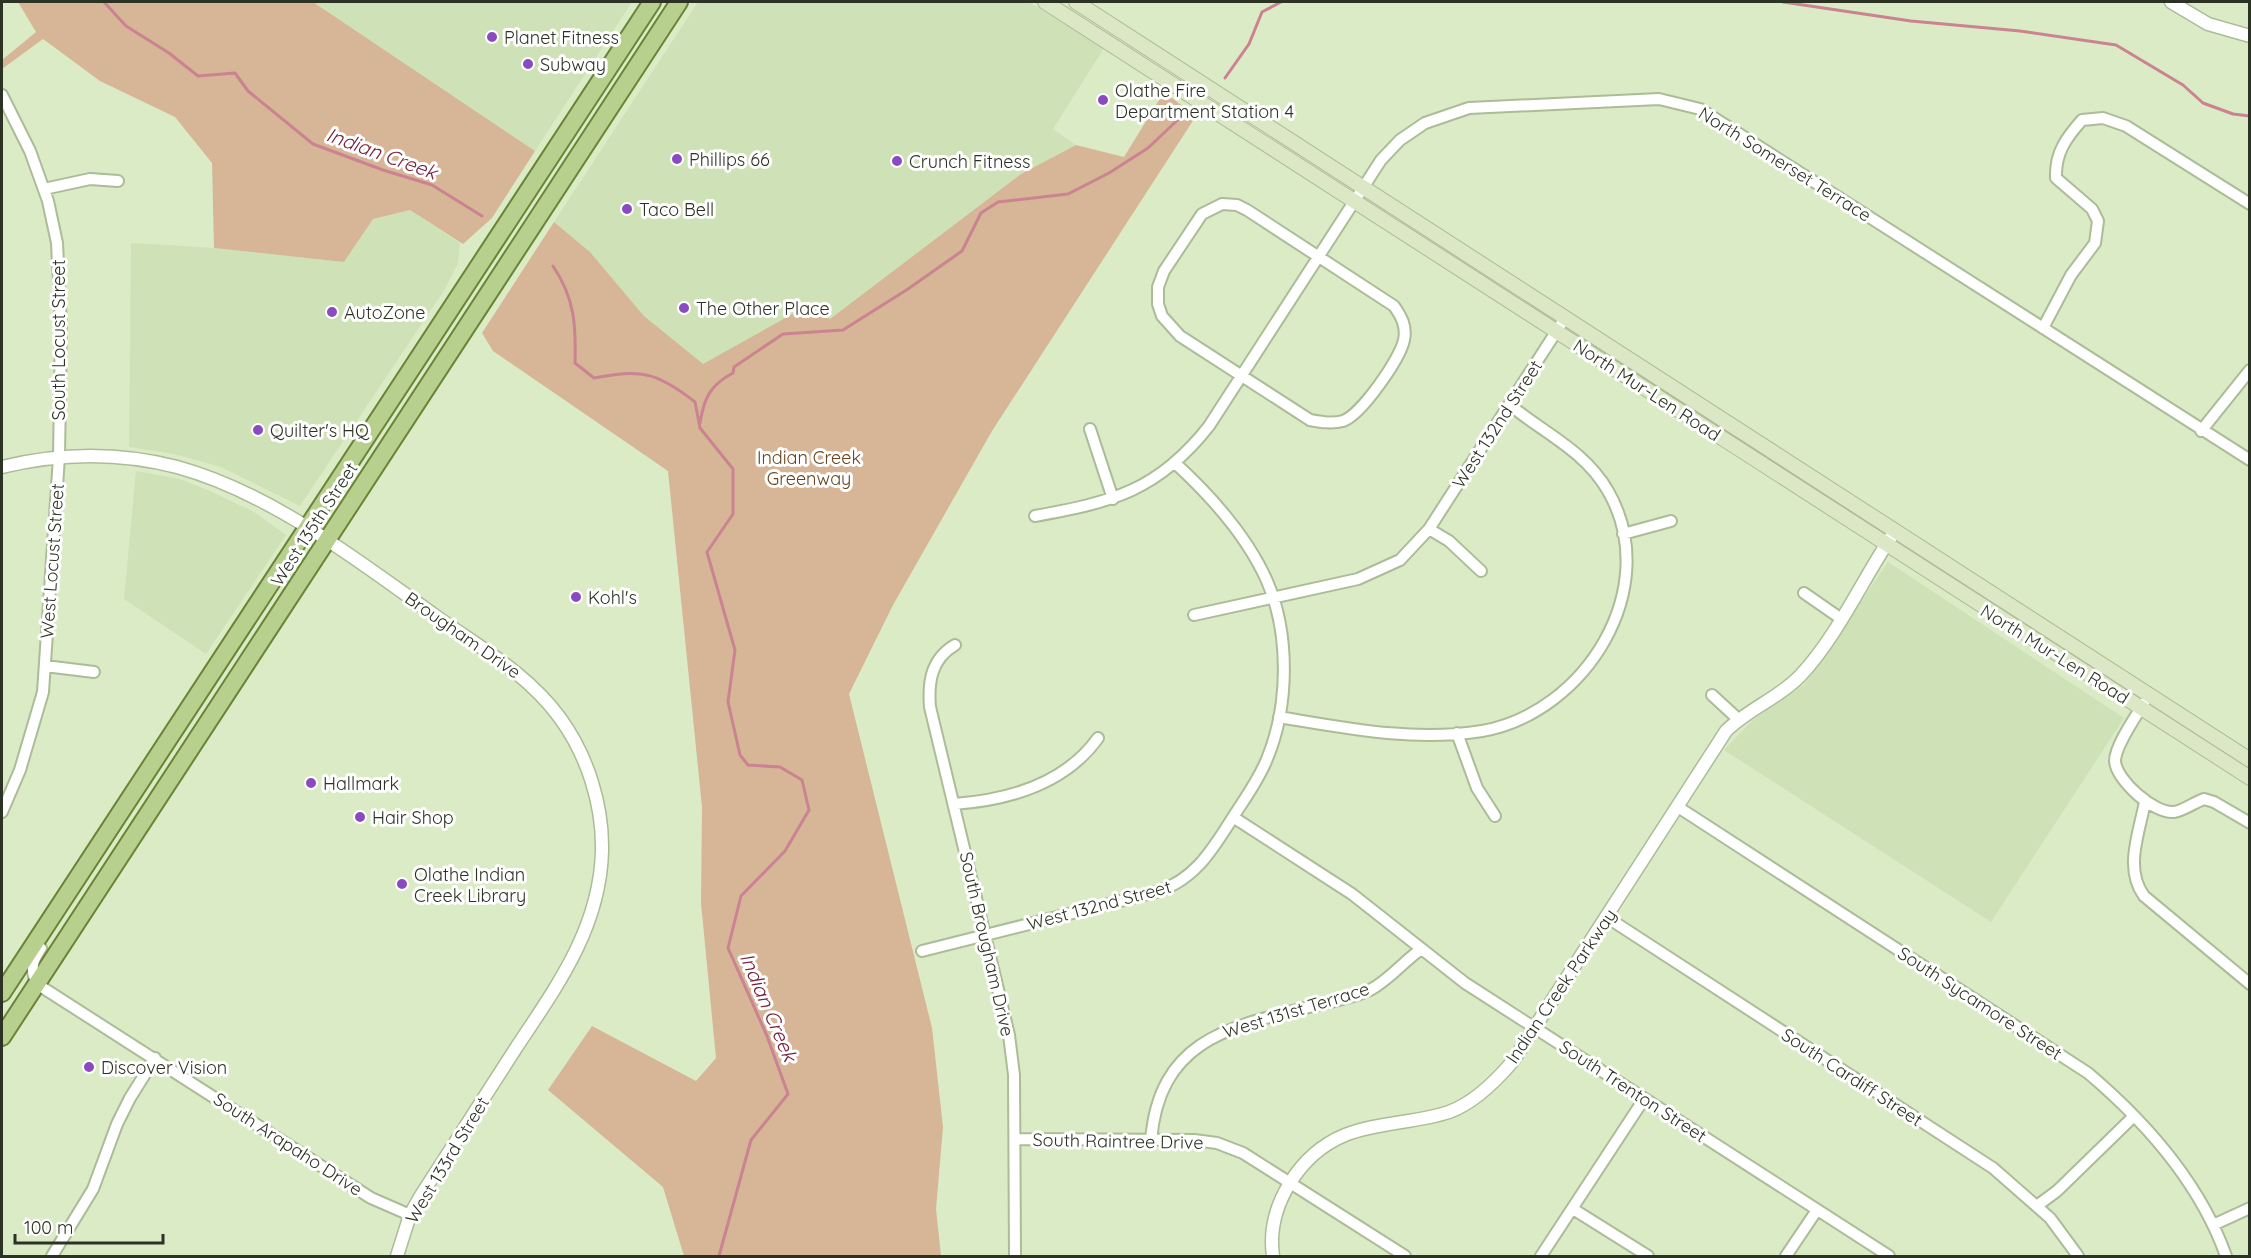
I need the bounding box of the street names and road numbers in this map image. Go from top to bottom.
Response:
street label: North Somerset Terrace [1694,101,1876,227]
street label: South Locust Street [47,259,70,421]
street label: North Mur-Len Road [1569,334,1725,446]
street label: West 132nd Street [1447,356,1547,492]
street label: West 135th Street [265,458,363,590]
street label: West Locust Street [35,483,69,639]
street label: Brougham Drive [401,587,525,683]
street label: North Mur-Len Road [1976,599,2134,709]
street label: South Brougham Drive [955,849,1019,1039]
street label: West 132nd Street [1024,875,1174,935]
street label: Indian Creek Parkway [1501,904,1621,1068]
street label: South Sycamore Street [1894,941,2066,1065]
street label: West 131st Terrace [1220,977,1372,1043]
street label: South Cardiff Street [1777,1023,1927,1131]
street label: South Trenton Street [1555,1035,1711,1147]
street label: South Arapaho Drive [209,1087,367,1201]
street label: West 133rd Street [400,1092,494,1228]
street label: South Raintree Drive [1032,1128,1204,1154]

